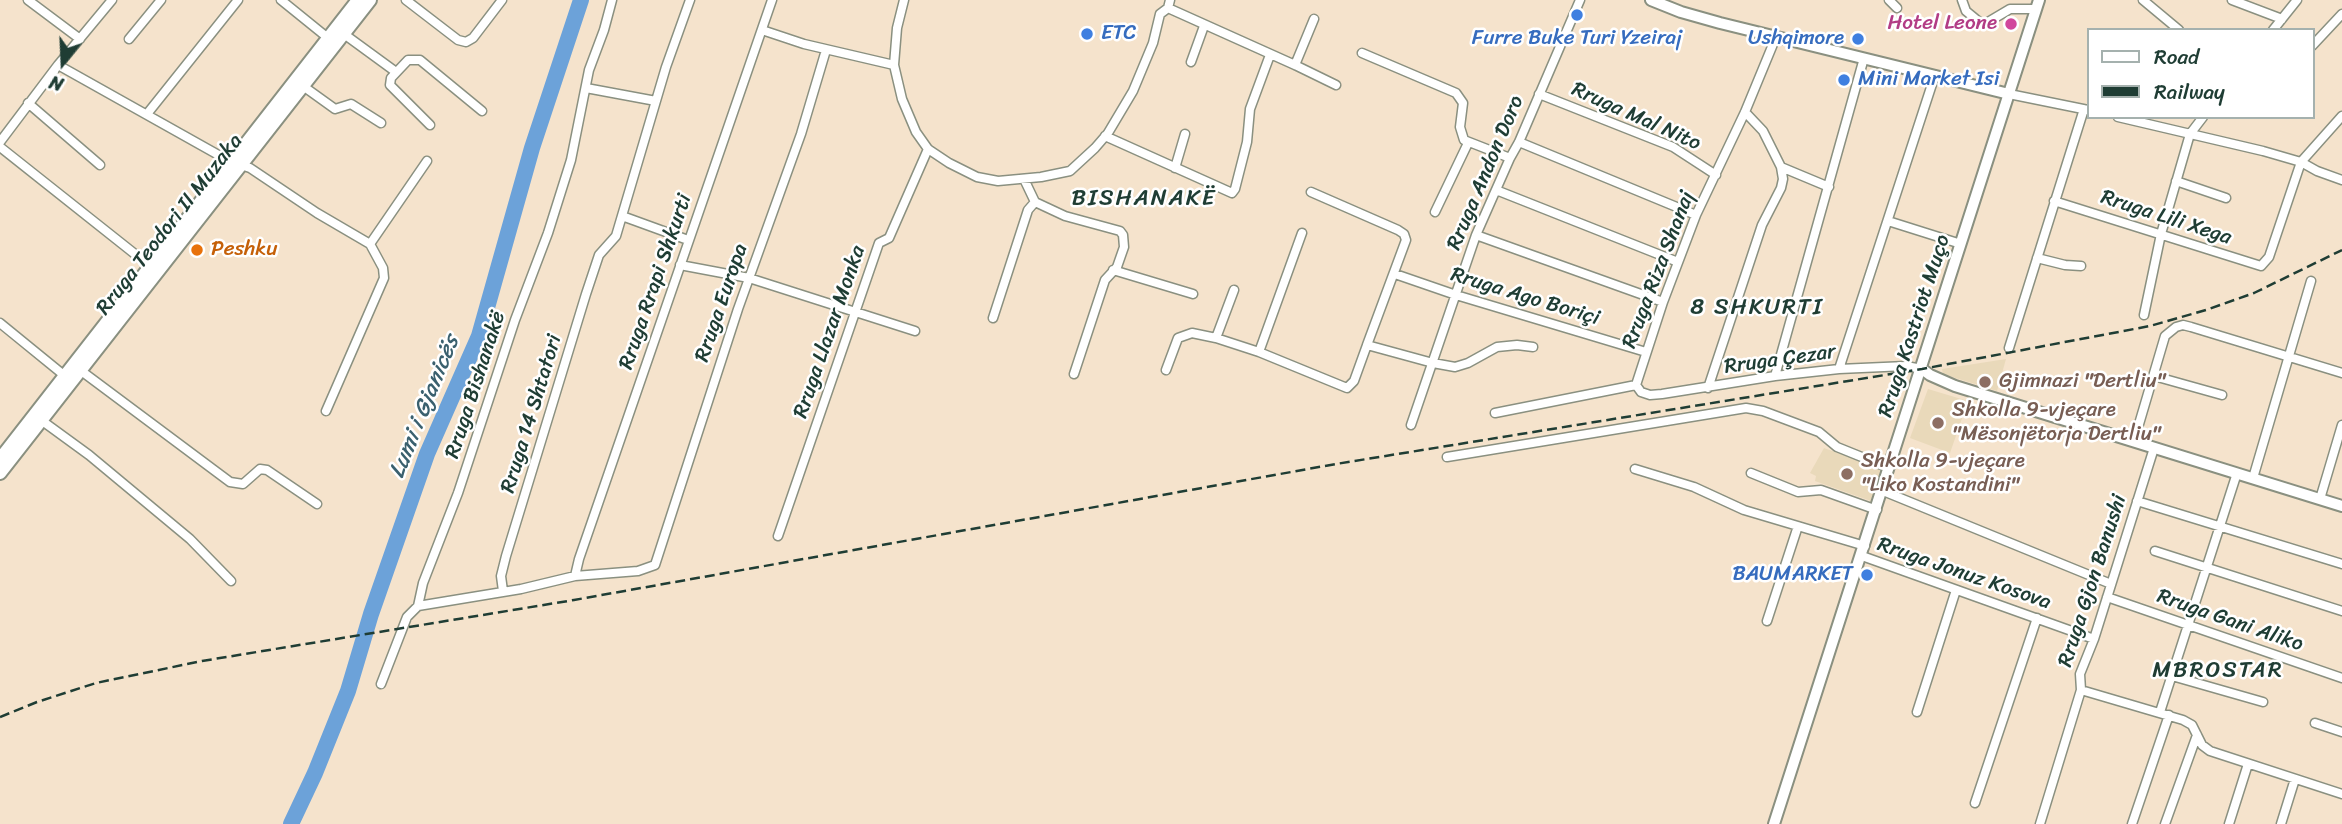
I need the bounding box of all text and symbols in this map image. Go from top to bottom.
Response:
marker: Furre Buke Turi Yzeiraj [1569,7,1585,23]
place label: Hotel Leone [1887,11,1997,37]
marker: Hotel Leone [2003,16,2019,32]
place label: ETC [1101,21,1136,47]
marker: ETC [1079,26,1095,42]
place label: Furre Buke Turi Yzeiraj [1472,26,1682,52]
place label: Ushqimore [1748,26,1844,52]
north arrow [28,28,98,98]
legend [2086,28,2314,119]
marker: Ushqimore [1850,31,1866,47]
text: Road [2154,38,2199,76]
text: N [45,66,68,101]
place label: Mini Market Isi [1858,67,1999,93]
marker: Mini Market Isi [1836,72,1852,88]
text: Railway [2154,73,2225,111]
street label: Rruga Mal Nito [1568,77,1704,157]
street label: Rruga Andon Doro [1442,92,1530,254]
street label: Rruga Teodori II Muzaka [92,130,248,320]
district label: BISHANAKË [1073,185,1215,213]
street label: Rruga Lili Xega [2097,185,2235,251]
street label: Rruga Riza Shanaj [1617,188,1701,352]
street label: Rruga Rrapi Shkurti [614,191,698,373]
street label: Rruga Kastriot Muço [1874,232,1956,420]
place label: Peshku [211,237,278,263]
street label: Rruga Europa [690,241,754,365]
marker: Peshku [189,242,205,258]
street label: Rruga Llazar Monka [789,242,871,422]
street label: Rruga Ago Boriçi [1448,262,1602,332]
district label: 8 SHKURTI [1693,294,1821,322]
street label: Rruga Bishanakë [440,308,512,462]
water label: Lumi i Gjanicës [384,332,466,482]
street label: Rruga 14 Shtatori [496,332,568,496]
street label: Rruga Çezar [1723,340,1837,380]
place label: Gjimnazi "Dertliu" [1999,369,2165,395]
marker: Gjimnazi "Dertliu" [1977,374,1993,390]
place label: Shkolla 9-vjeçare "Mësonjëtorja Dertliu" [1952,398,2161,448]
marker: Shkolla 9-vjeçare "Mësonjëtorja Dertliu" [1930,415,1946,431]
place label: Shkolla 9-vjeçare "Liko Kostandini" [1861,449,2025,499]
marker: Shkolla 9-vjeçare "Liko Kostandini" [1839,466,1855,482]
street label: Rruga Gjon Banushi [2053,492,2133,670]
street label: Rruga Jonuz Kosova [1874,532,2054,616]
place label: BAUMARKET [1733,562,1853,588]
marker: BAUMARKET [1859,567,1875,583]
street label: Rruga Gani Aliko [2154,584,2306,658]
district label: MBROSTAR [2154,657,2282,685]

